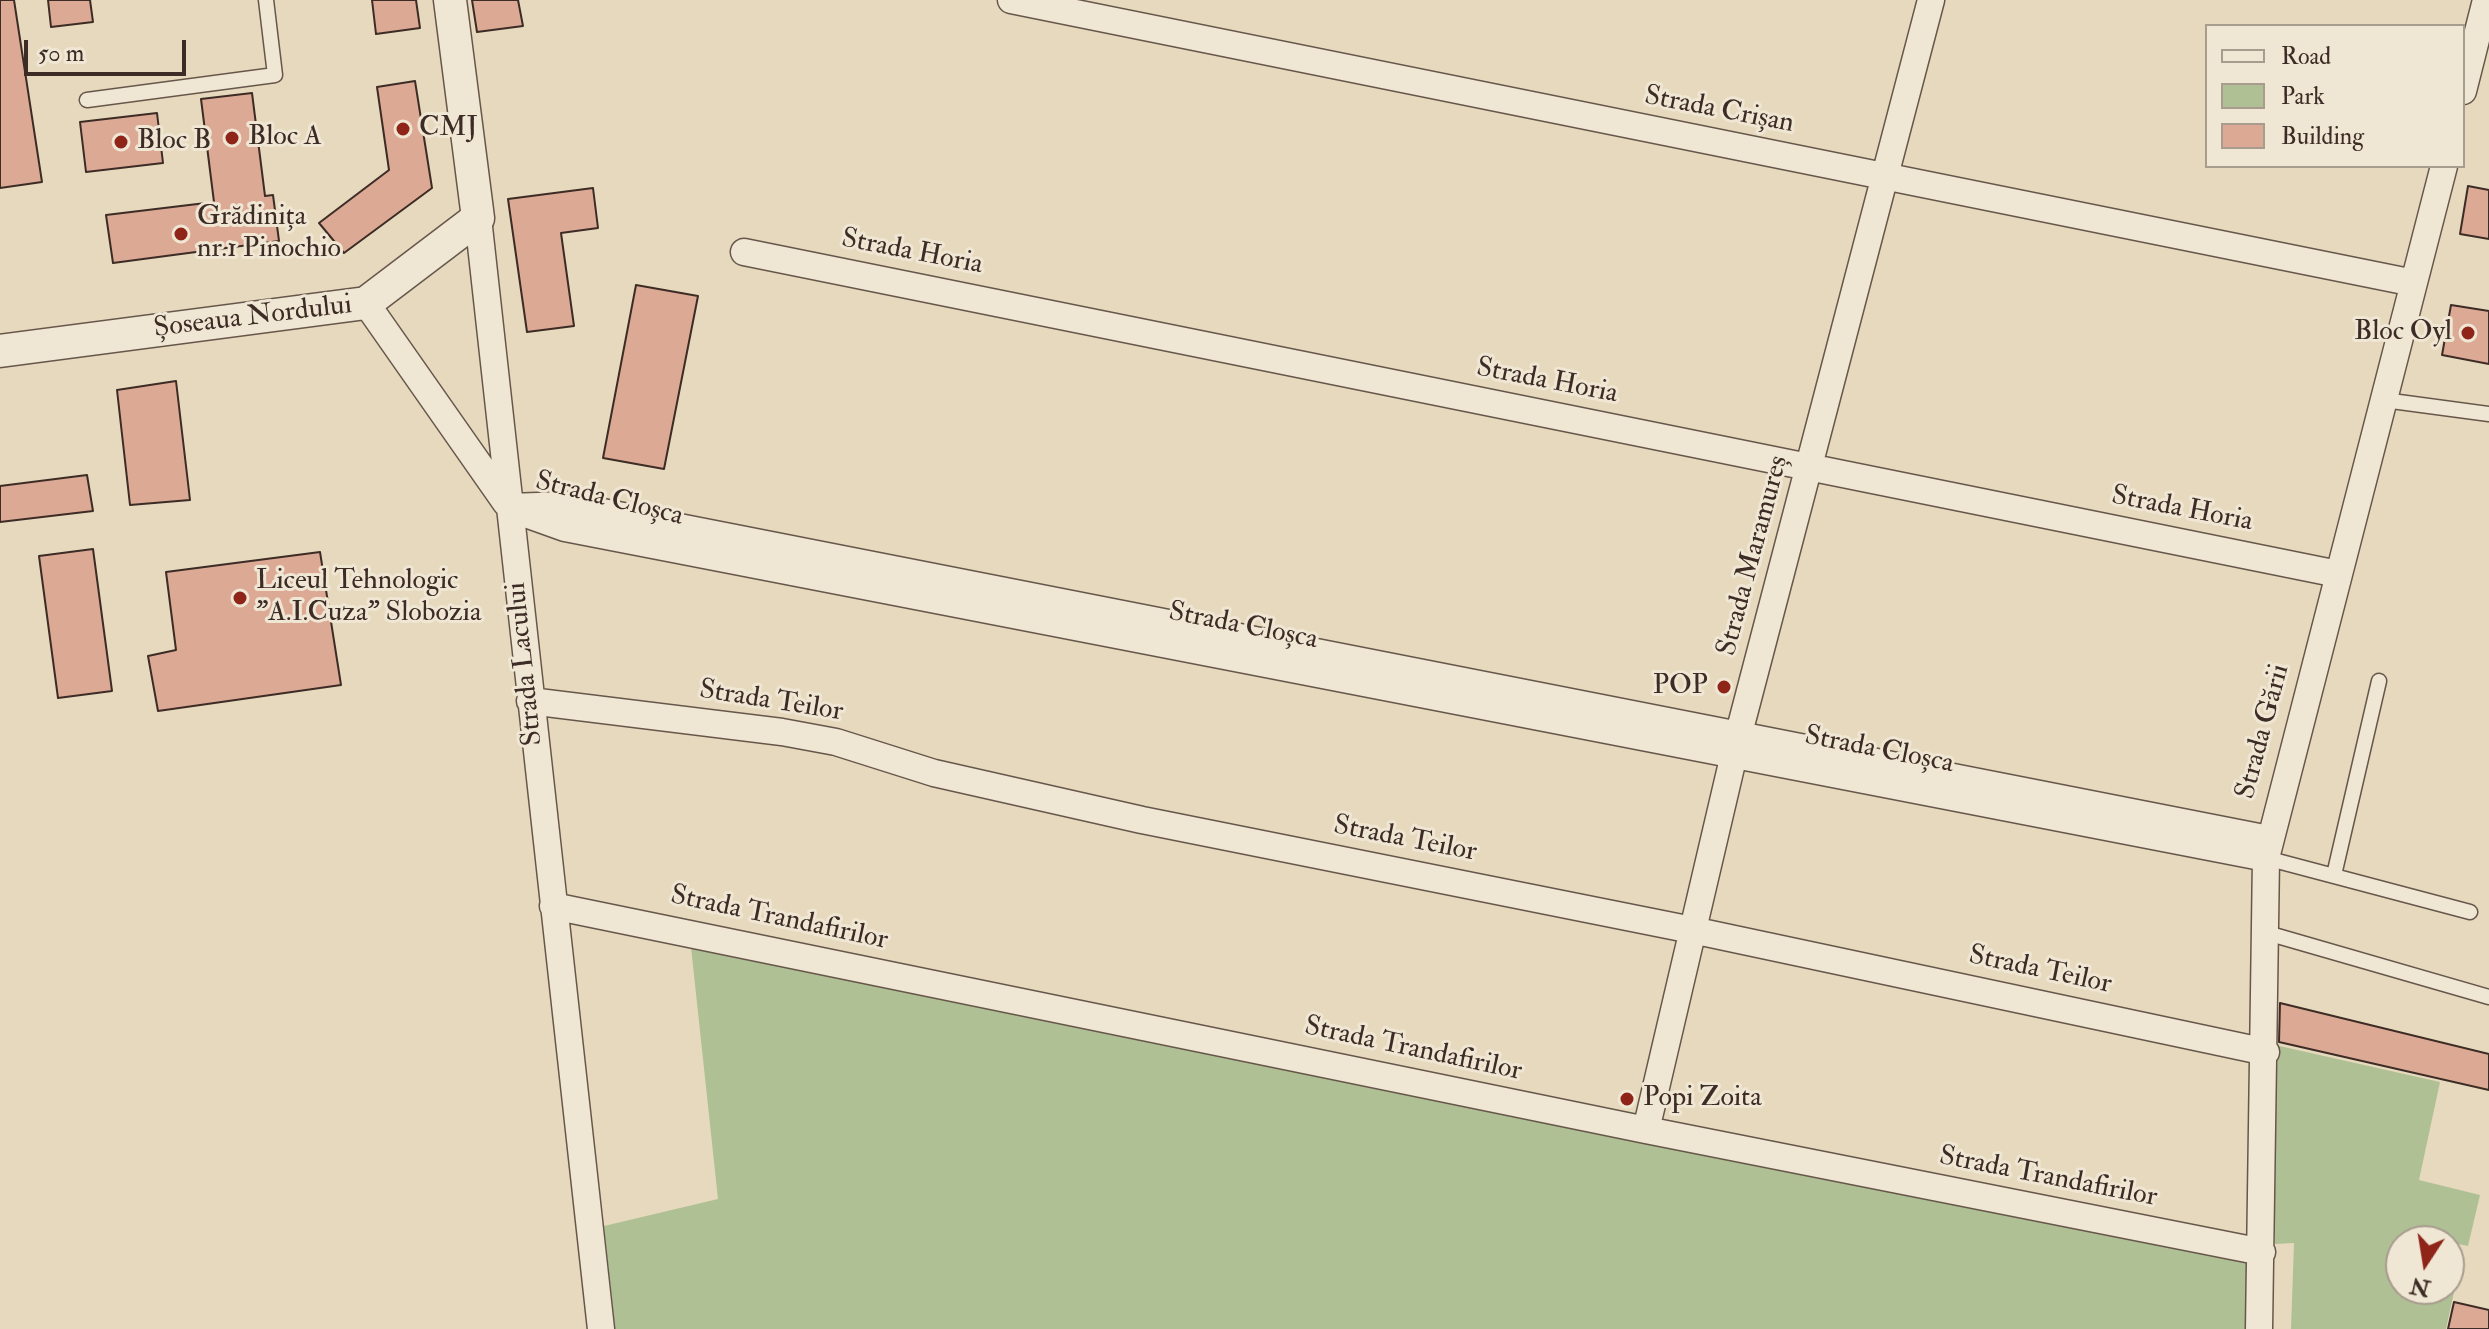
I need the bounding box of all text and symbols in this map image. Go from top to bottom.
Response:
scale bar [28,24,190,74]
legend [2205,24,2465,168]
text: 50 m [38,38,84,69]
text: Road [2281,41,2331,72]
street label: Strada Crișan [1641,80,1797,142]
text: Park [2281,81,2325,112]
place label: CMJ [419,112,478,146]
marker: CMJ [394,120,412,138]
place label: Bloc A [248,121,322,155]
text: Building [2281,121,2364,152]
place label: Bloc B [137,125,211,159]
marker: Bloc A [223,129,241,147]
marker: Bloc B [112,133,130,151]
place label: Grădinița nr.1 Pinochio [197,201,341,267]
street label: Strada Horia [838,223,986,283]
marker: Grădinița nr.1 Pinochio [172,225,190,243]
street label: Șoseaua Nordului [152,289,354,347]
place label: Bloc Oyl [2354,316,2452,350]
marker: Bloc Oyl [2459,324,2477,342]
street label: Strada Horia [1473,352,1621,412]
street label: Strada Maramureș [1711,452,1797,660]
street label: Strada Cloșca [532,465,686,535]
street label: Strada Horia [2108,480,2256,540]
place label: Liceul Tehnologic "A.I.Cuza" Slobozia [256,565,481,631]
street label: Strada Lacului [501,581,551,747]
marker: Liceul Tehnologic "A.I.Cuza" Slobozia [231,589,249,607]
street label: Strada Cloșca [1166,596,1320,658]
street label: Strada Gării [2230,661,2298,803]
place label: POP [1653,670,1708,704]
street label: Strada Teilor [697,674,845,730]
marker: POP [1715,678,1733,696]
street label: Strada Cloșca [1802,720,1956,782]
street label: Strada Teilor [1331,810,1479,870]
street label: Strada Trandafirilor [667,880,891,958]
street label: Strada Teilor [1966,939,2114,1003]
street label: Strada Trandafirilor [1301,1011,1525,1089]
place label: Popi Zoita [1643,1082,1762,1116]
marker: Popi Zoita [1618,1090,1636,1108]
street label: Strada Trandafirilor [1936,1140,2160,1216]
north arrow [2385,1225,2465,1305]
text: N [2408,1271,2433,1302]

